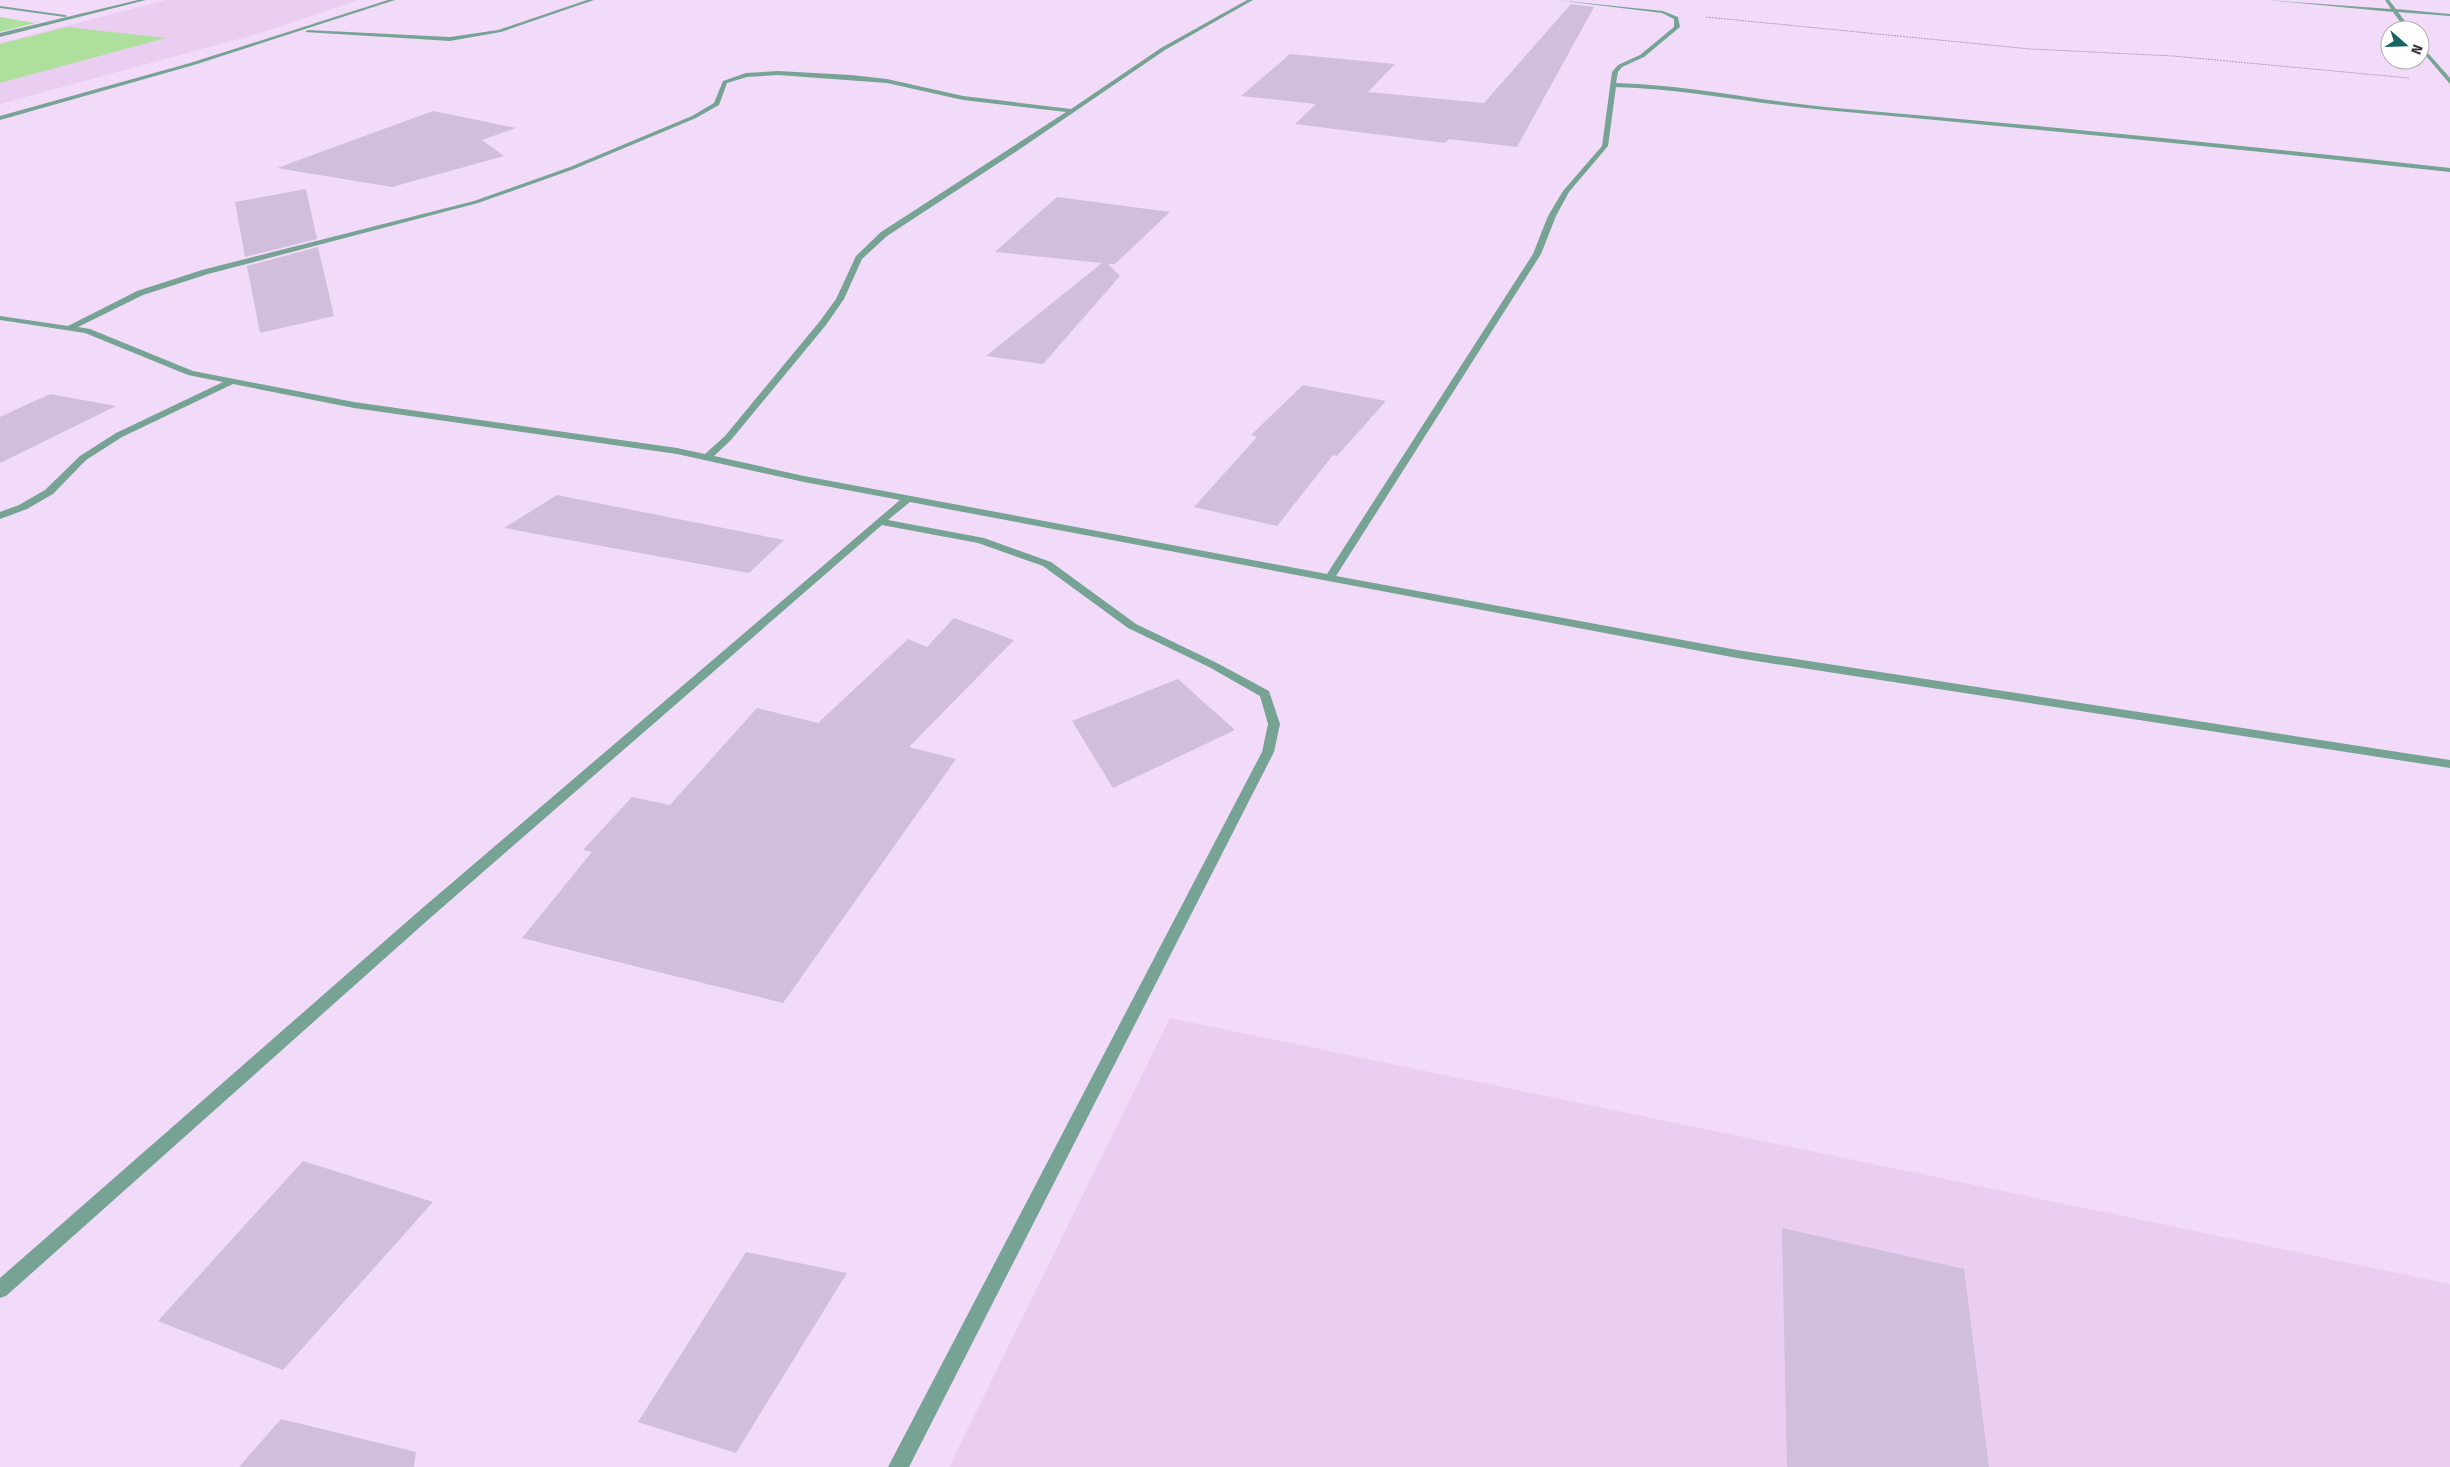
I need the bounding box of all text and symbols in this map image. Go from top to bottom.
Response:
north arrow [2380,20,2430,70]
text: N [2407,42,2426,57]

